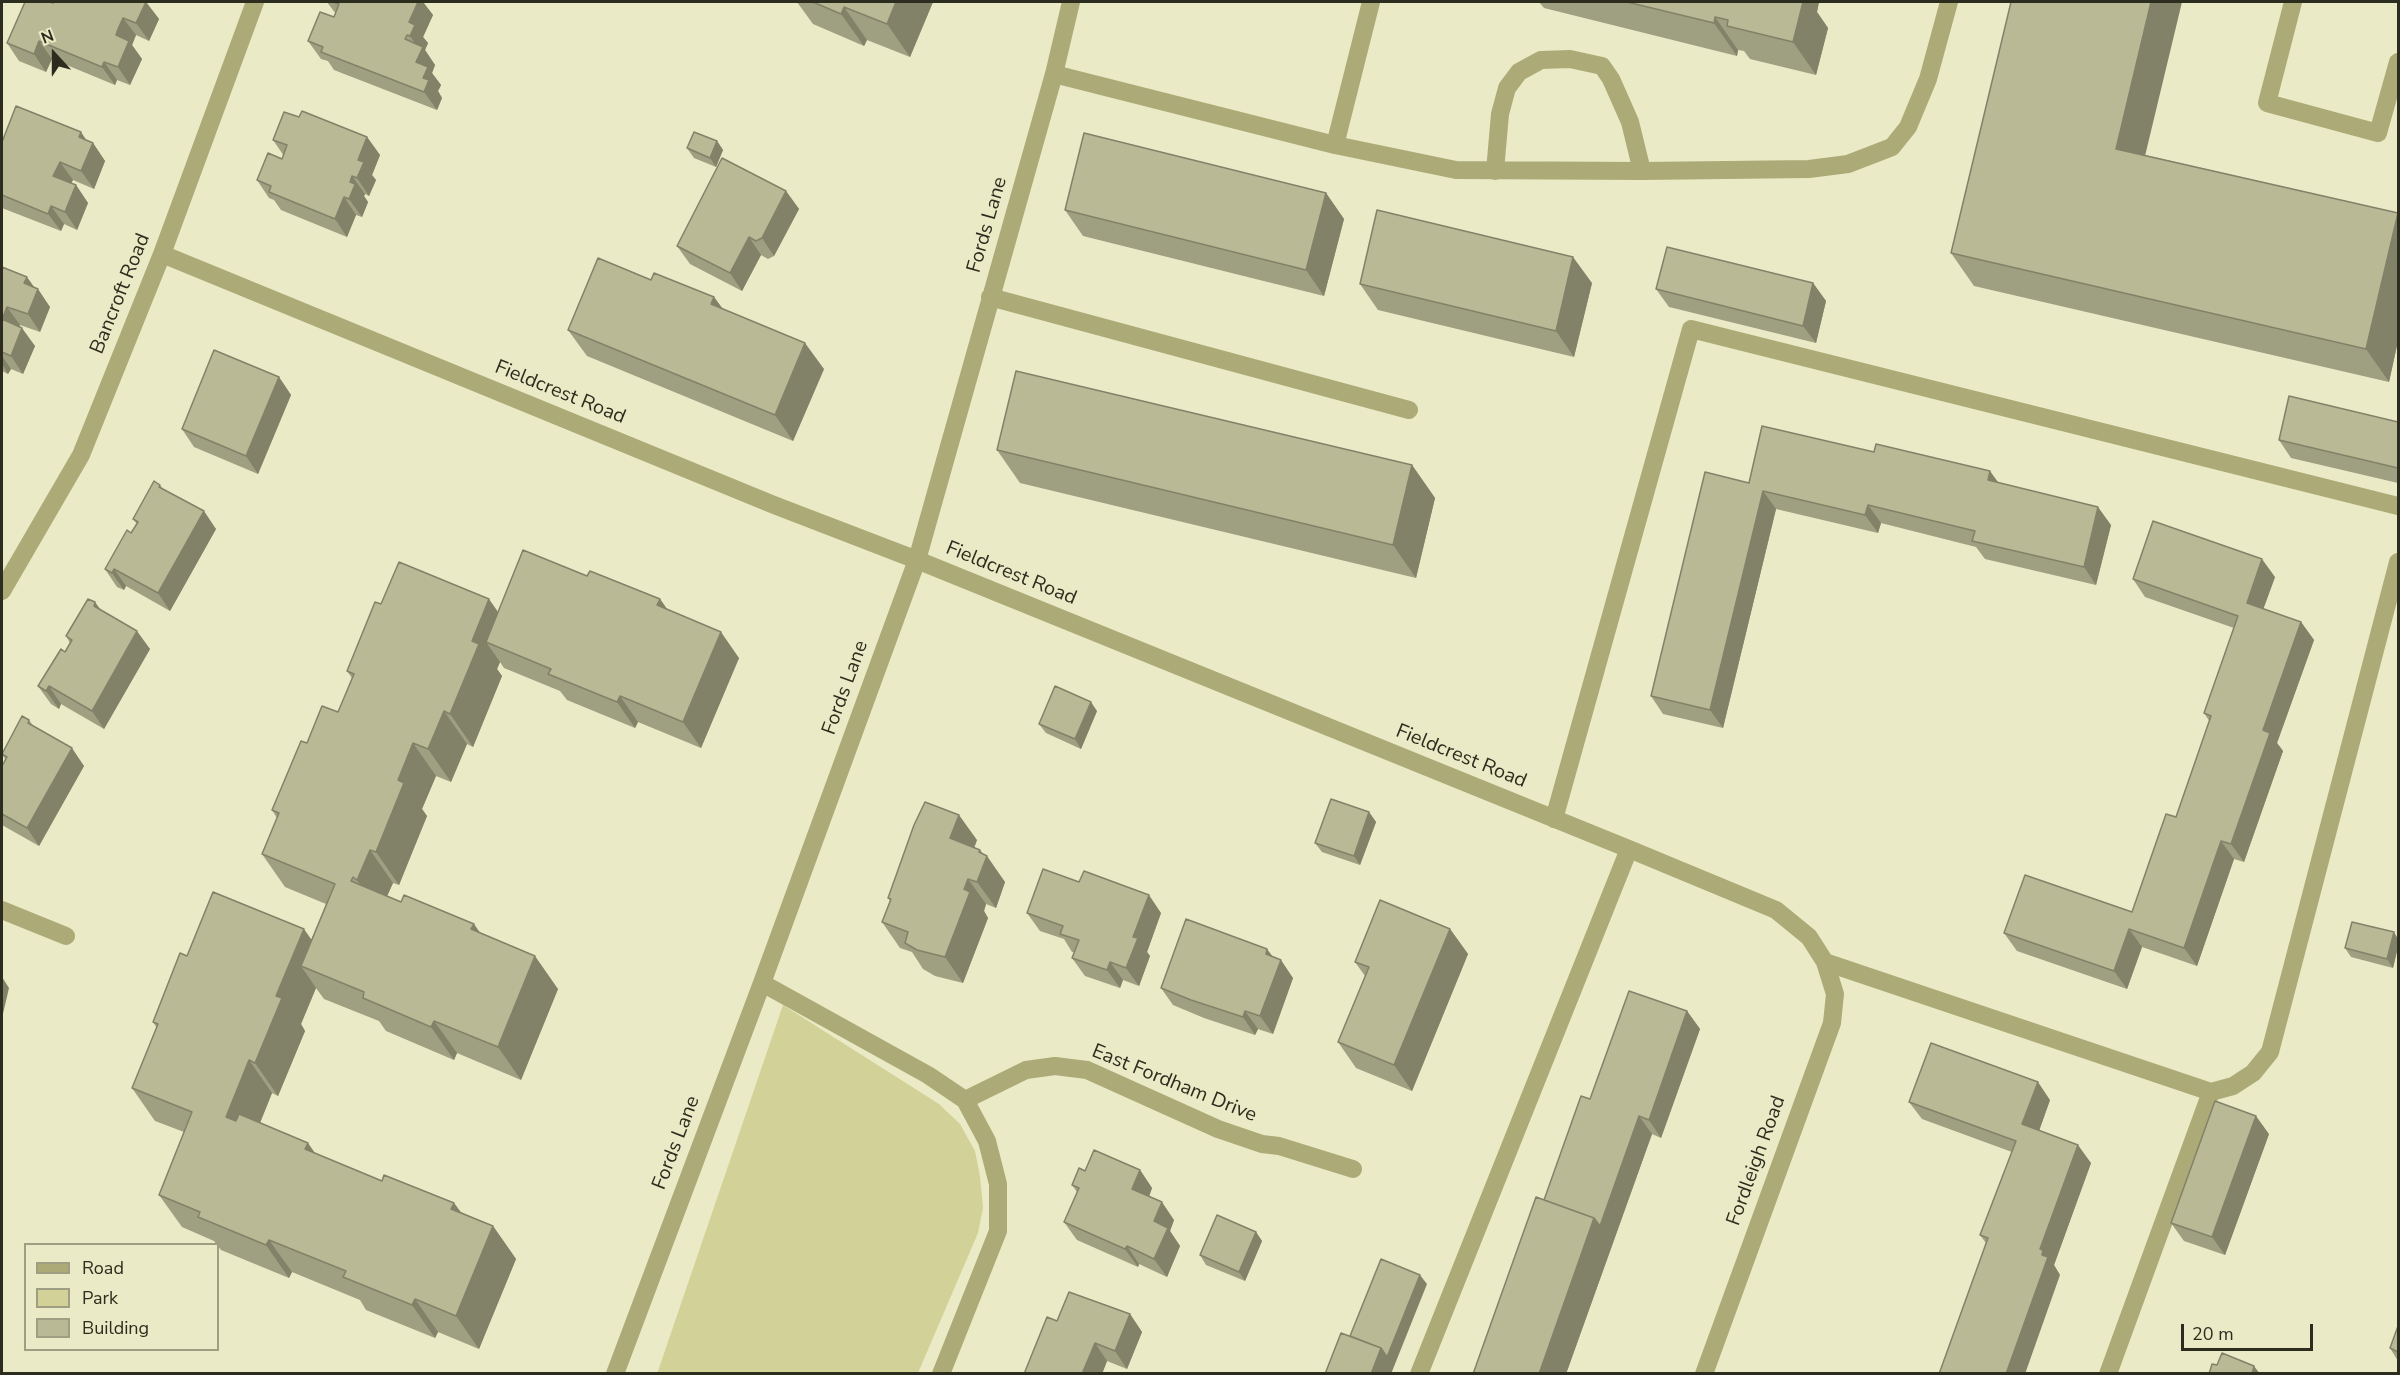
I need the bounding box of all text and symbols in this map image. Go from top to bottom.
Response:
north arrow [24,24,84,84]
text: N [38,25,57,50]
street label: Fords Lane [963,174,1013,276]
street label: Bancroft Road [86,230,156,358]
street label: Fieldcrest Road [491,356,629,430]
street label: Fieldcrest Road [942,537,1080,611]
street label: Fords Lane [818,638,874,738]
street label: Fieldcrest Road [1392,720,1530,794]
street label: East Fordham Drive [1088,1040,1260,1128]
street label: Fords Lane [648,1093,706,1193]
street label: Fordleigh Road [1722,1093,1792,1229]
legend [24,1243,219,1351]
text: Road [82,1256,124,1280]
text: Park [82,1286,118,1310]
scale bar [2184,1312,2316,1350]
text: Building [82,1316,149,1340]
text: 20 m [2192,1322,2234,1346]

